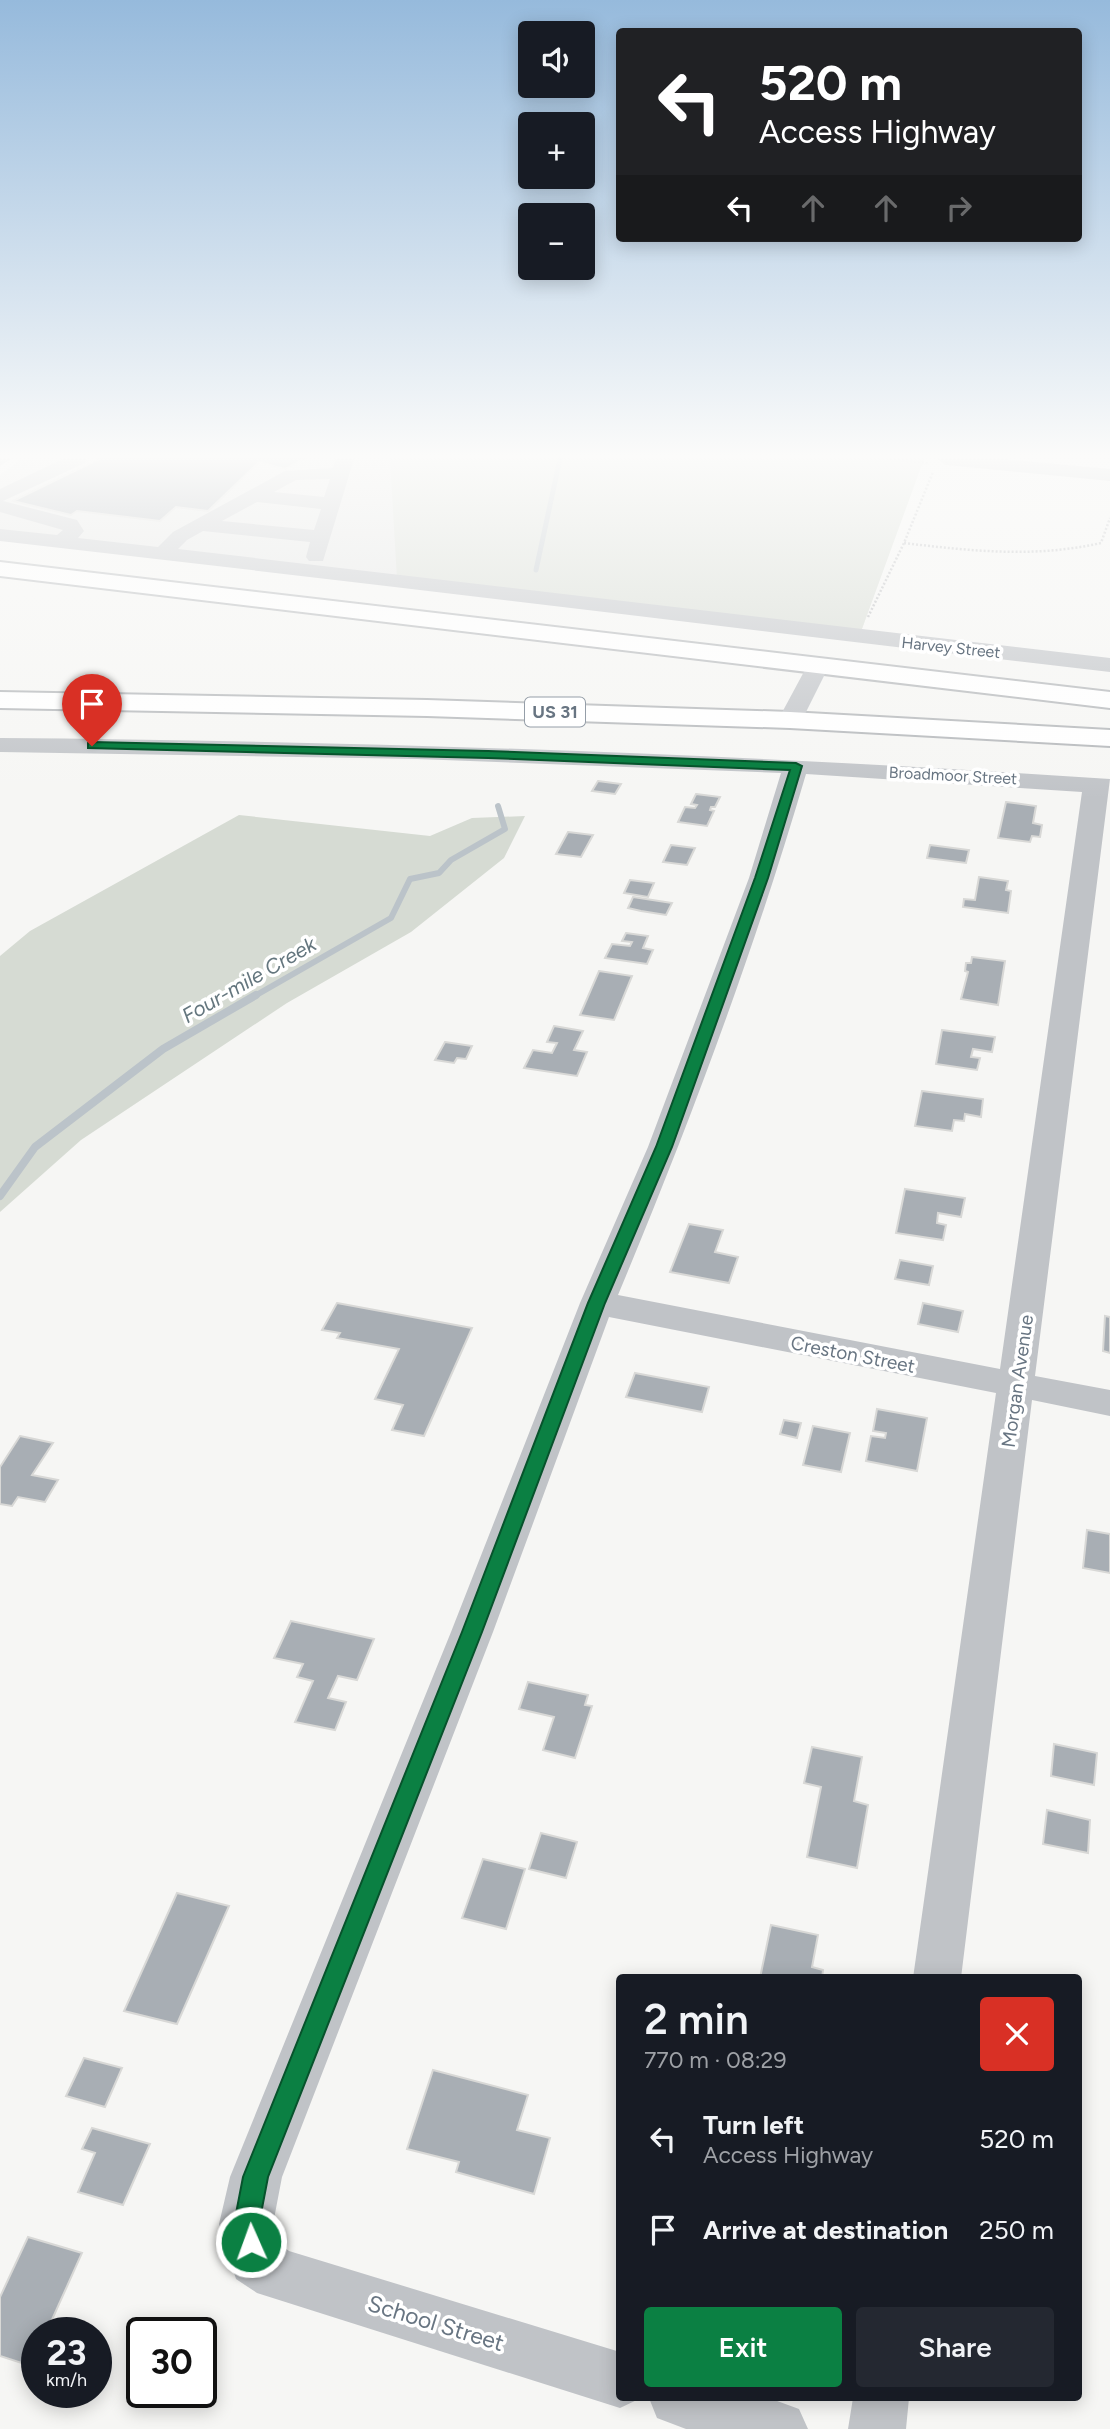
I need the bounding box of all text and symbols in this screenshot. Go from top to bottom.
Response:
map controls [518,21,595,280]
button: sound [518,21,595,98]
text: 520 m [759,53,902,112]
icon: left [644,56,735,147]
button: + [518,112,595,189]
text: Access Highway [759,113,996,151]
icon: left [721,189,759,227]
icon: ahead [794,189,832,227]
icon: ahead [867,189,905,227]
icon: right [940,189,978,227]
button: − [518,203,595,280]
street label: Harvey Street [901,633,1001,662]
pin [62,674,122,746]
icon: arrive [73,685,111,723]
road number: US 31 [525,698,585,726]
street label: Broadmoor Street [888,763,1018,788]
water label: Four-mile Creek [177,931,321,1028]
street label: Morgan Avenue [997,1313,1038,1449]
street label: Creston Street [789,1331,917,1378]
text: 2 min [644,1994,749,2045]
button: close [980,1997,1054,2071]
text: 770 m · 08:29 [644,2046,786,2074]
text: Turn left [703,2109,804,2141]
icon: left [644,2120,682,2158]
text: 520 m [979,2123,1054,2155]
text: Access Highway [703,2141,873,2169]
position arrow [214,2205,288,2279]
icon: arrive [644,2211,682,2249]
text: Arrive at destination [703,2214,948,2246]
text: 250 m [979,2214,1054,2246]
street label: School Street [364,2289,508,2357]
button: Exit [644,2307,842,2387]
button: Share [856,2307,1054,2387]
speed limit sign: 30 [126,2317,217,2408]
text: 23 [47,2332,86,2374]
text: km/h [46,2369,87,2391]

